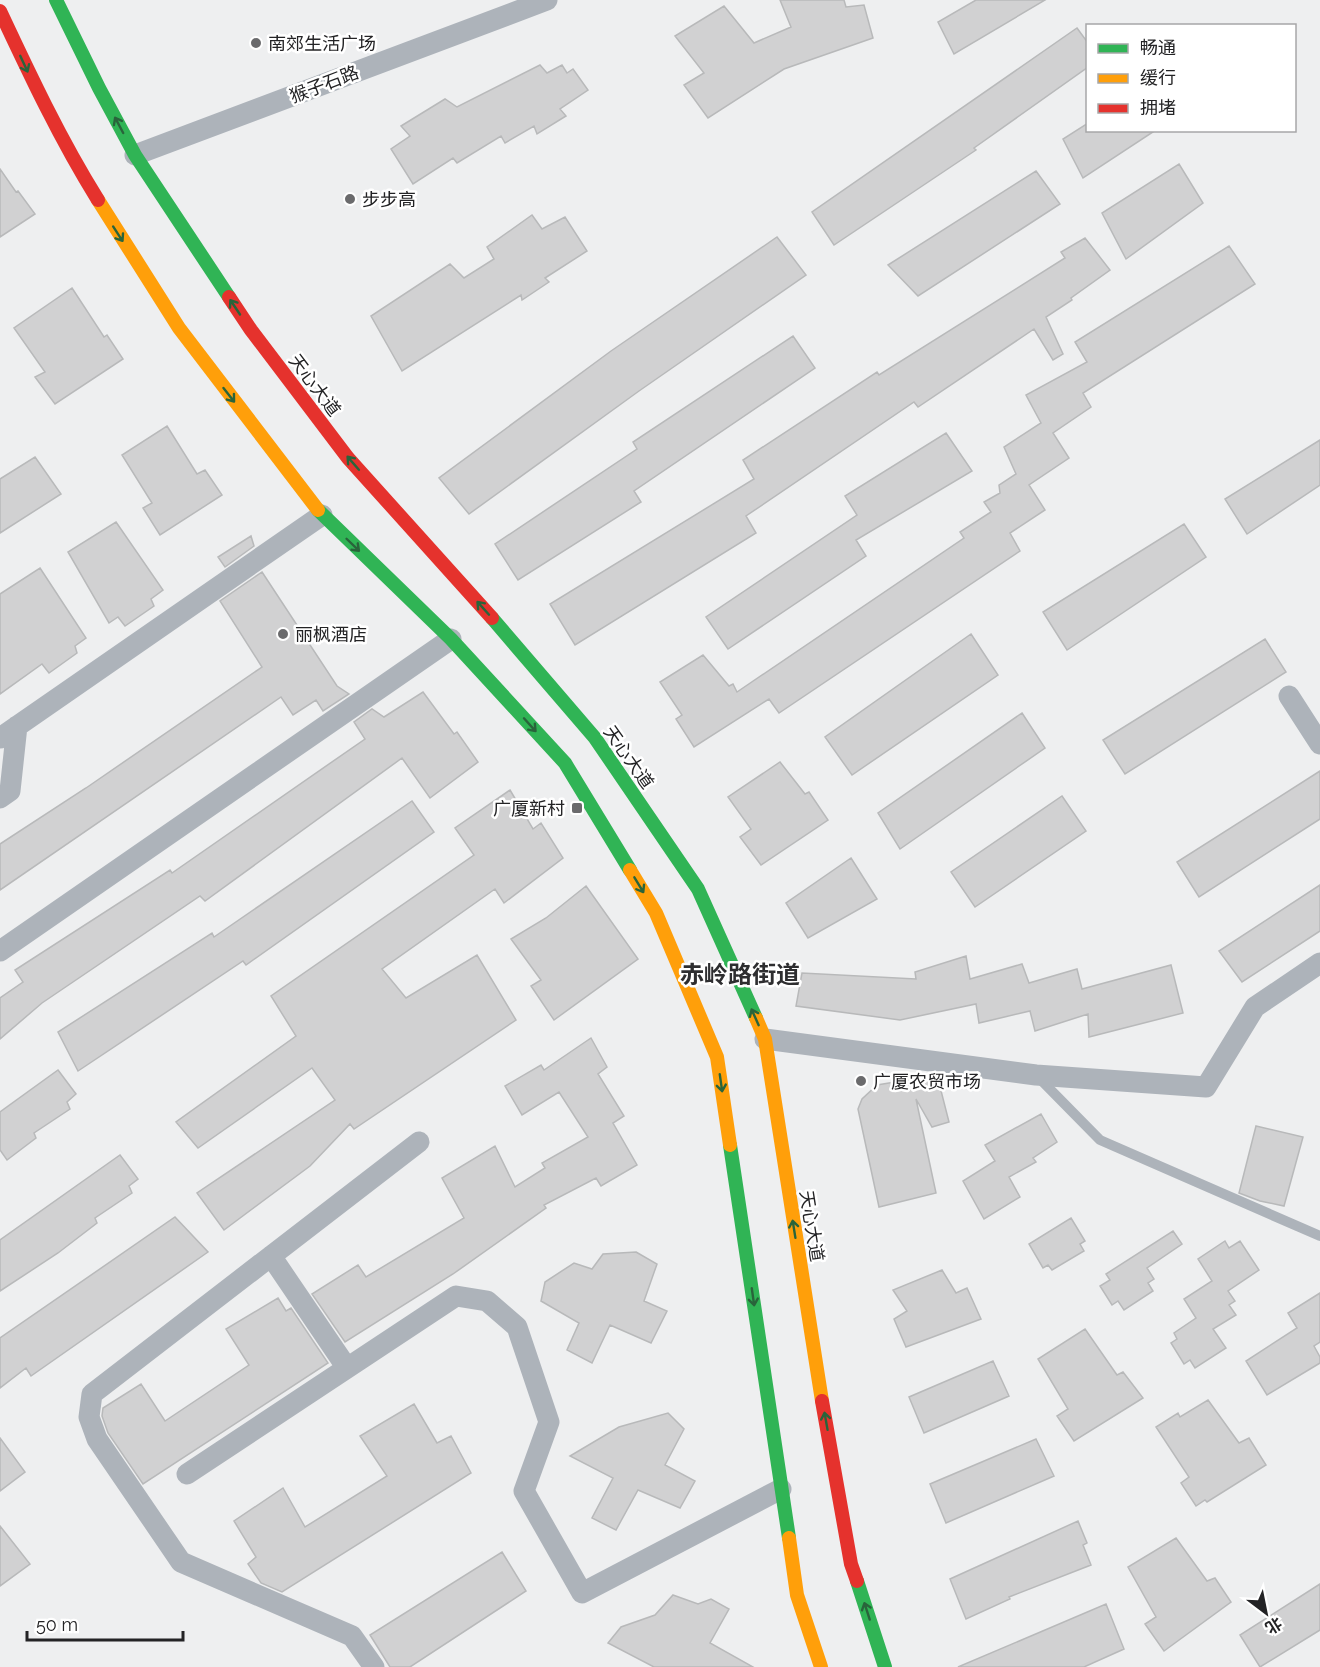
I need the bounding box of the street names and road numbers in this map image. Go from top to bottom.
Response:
street label: 猴子石路 [287,61,361,107]
street label: 天心大道 [285,350,345,420]
street label: 天心大道 [600,721,658,793]
street label: 天心大道 [796,1189,828,1263]

